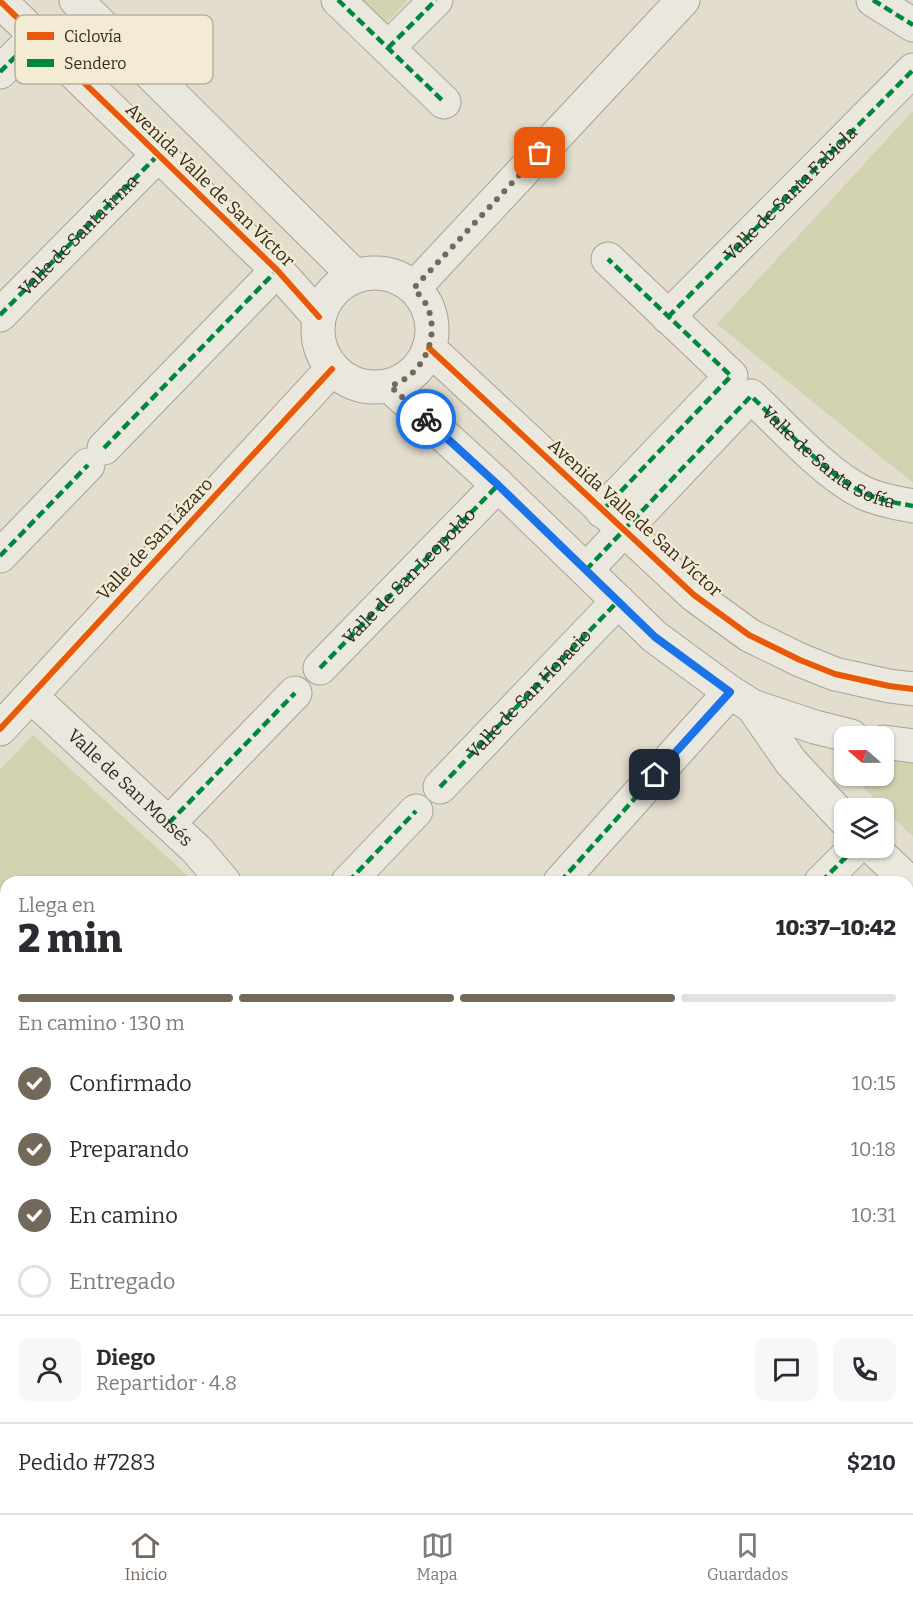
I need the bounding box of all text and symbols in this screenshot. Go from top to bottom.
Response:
legend [15,15,213,84]
text: Ciclovía [64,27,122,46]
text: Sendero [64,54,126,73]
street label: Avenida Valle de San Víctor [121,98,299,272]
street label: Valle de Santa Fabiola [719,121,862,265]
pin [514,127,565,178]
icon: bag [523,136,556,169]
street label: Valle de Santa Irma [14,170,143,300]
courier [396,389,456,449]
street label: Valle de Santa Sofía [757,401,897,513]
icon: bike [410,403,443,436]
street label: Avenida Valle de San Víctor [544,434,726,602]
street label: Valle de San Lázaro [92,473,218,605]
street label: Valle de San Leopoldo [338,504,480,649]
street label: Valle de San Horacio [462,625,596,763]
street label: Valle de San Moisés [63,724,197,851]
north arrow [834,726,894,786]
map controls [834,726,894,858]
pin [629,749,680,800]
icon: home [638,758,671,791]
button: layers [834,798,894,858]
text: Llega en [18,893,95,917]
text: 10:37–10:42 [776,914,896,941]
text: 2 min [18,916,122,962]
text: En camino · 130 m [18,1011,185,1035]
icon: check [18,1067,51,1100]
text: Confirmado [69,1070,192,1097]
text: 10:15 [852,1071,896,1095]
icon: check [18,1133,51,1166]
text: Preparando [69,1136,189,1163]
text: 10:18 [851,1137,896,1161]
icon: check [18,1199,51,1232]
text: En camino [69,1202,178,1229]
text: 10:31 [851,1203,896,1227]
text: Entregado [69,1268,175,1295]
button: person [18,1338,81,1401]
button: chat [755,1338,818,1401]
button: phone [833,1338,896,1401]
text: Diego [96,1344,155,1371]
text: Repartidor · 4.8 [96,1371,237,1395]
text: Pedido #7283 [18,1449,155,1476]
text: $210 [847,1449,896,1476]
tab: Inicio [125,1529,167,1584]
tab: Mapa [417,1529,458,1584]
tab: Guardados [707,1529,788,1584]

